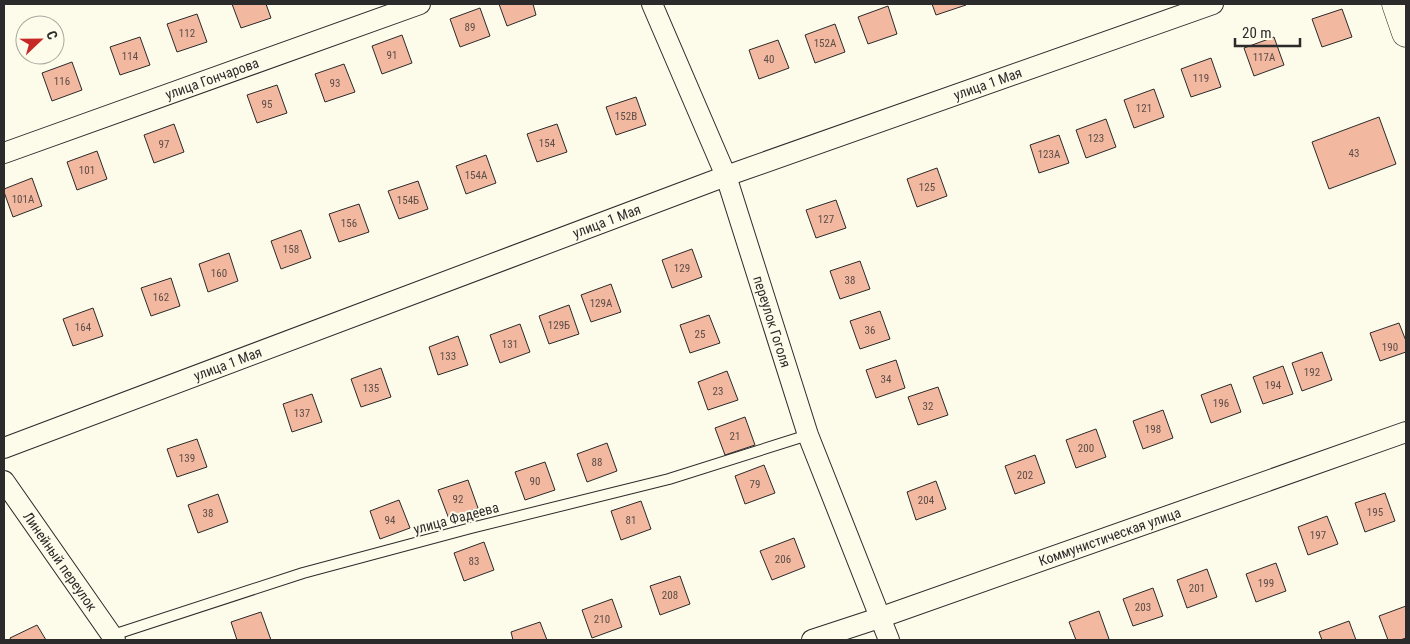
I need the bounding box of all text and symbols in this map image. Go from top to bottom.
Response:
north arrow [15,15,65,65]
scale bar [1235,15,1300,47]
house number: 89 [465,21,475,34]
text: 20 m [1242,24,1272,42]
house number: 112 [179,27,195,40]
text: С [43,28,61,42]
house number: 152А [814,37,837,50]
house number: 91 [387,49,397,62]
house number: 114 [122,50,139,63]
house number: 117А [1253,51,1276,64]
house number: 40 [764,53,774,66]
street label: улица Гончарова [163,54,261,103]
street label: улица 1 Мая [951,64,1024,103]
house number: 119 [1193,72,1209,85]
house number: 116 [54,75,70,88]
house number: 93 [330,77,340,90]
house number: 95 [262,98,272,111]
house number: 121 [1136,102,1152,115]
house number: 152В [615,110,637,123]
house number: 123 [1088,132,1104,145]
house number: 154 [539,137,556,150]
house number: 97 [159,138,169,151]
house number: 43 [1349,147,1359,160]
house number: 123А [1038,148,1061,161]
house number: 101 [79,164,95,177]
house number: 154А [465,169,488,182]
house number: 125 [919,181,935,194]
house number: 101А [12,193,35,206]
house number: 154Б [397,194,419,207]
street label: улица 1 Мая [570,201,643,241]
house number: 127 [818,213,834,226]
house number: 156 [341,217,357,230]
house number: 158 [283,243,299,256]
house number: 129 [674,262,690,275]
house number: 160 [211,267,227,280]
street label: переулок Гоголя [750,274,794,369]
house number: 38 [845,274,855,287]
house number: 162 [153,291,169,304]
house number: 129А [590,297,613,310]
house number: 129Б [548,319,570,332]
house number: 164 [75,321,92,334]
house number: 36 [865,324,875,337]
house number: 25 [695,328,705,341]
house number: 131 [502,338,518,351]
house number: 190 [1382,341,1398,354]
street label: улица 1 Мая [191,344,264,384]
house number: 133 [440,350,456,363]
house number: 192 [1304,366,1320,379]
house number: 34 [881,373,892,386]
house number: 194 [1265,379,1282,392]
house number: 135 [363,382,379,395]
house number: 23 [713,385,723,398]
house number: 196 [1213,397,1229,410]
house number: 32 [923,400,933,413]
house number: 137 [294,407,310,420]
house number: 198 [1145,423,1161,436]
house number: 21 [730,430,740,443]
house number: 200 [1078,442,1094,455]
house number: 139 [179,452,195,465]
house number: 88 [592,456,602,469]
house number: 202 [1017,469,1033,482]
house number: 90 [530,475,540,488]
house number: 79 [750,478,760,491]
house number: 92 [453,493,463,506]
house number: 204 [918,494,935,507]
street label: улица Фадеева [412,499,500,537]
street label: Коммунистическая улица [1036,504,1183,569]
house number: 195 [1367,506,1383,519]
house number: 38 [203,507,213,520]
street label: Линейный переулок [20,509,100,614]
house number: 94 [385,514,396,527]
house number: 81 [626,514,636,527]
house number: 197 [1310,529,1326,542]
house number: 206 [775,553,791,566]
house number: 83 [469,555,479,568]
house number: 199 [1258,577,1274,590]
house number: 201 [1189,582,1205,595]
house number: 208 [662,589,678,602]
house number: 203 [1135,601,1151,614]
house number: 210 [594,613,610,626]

